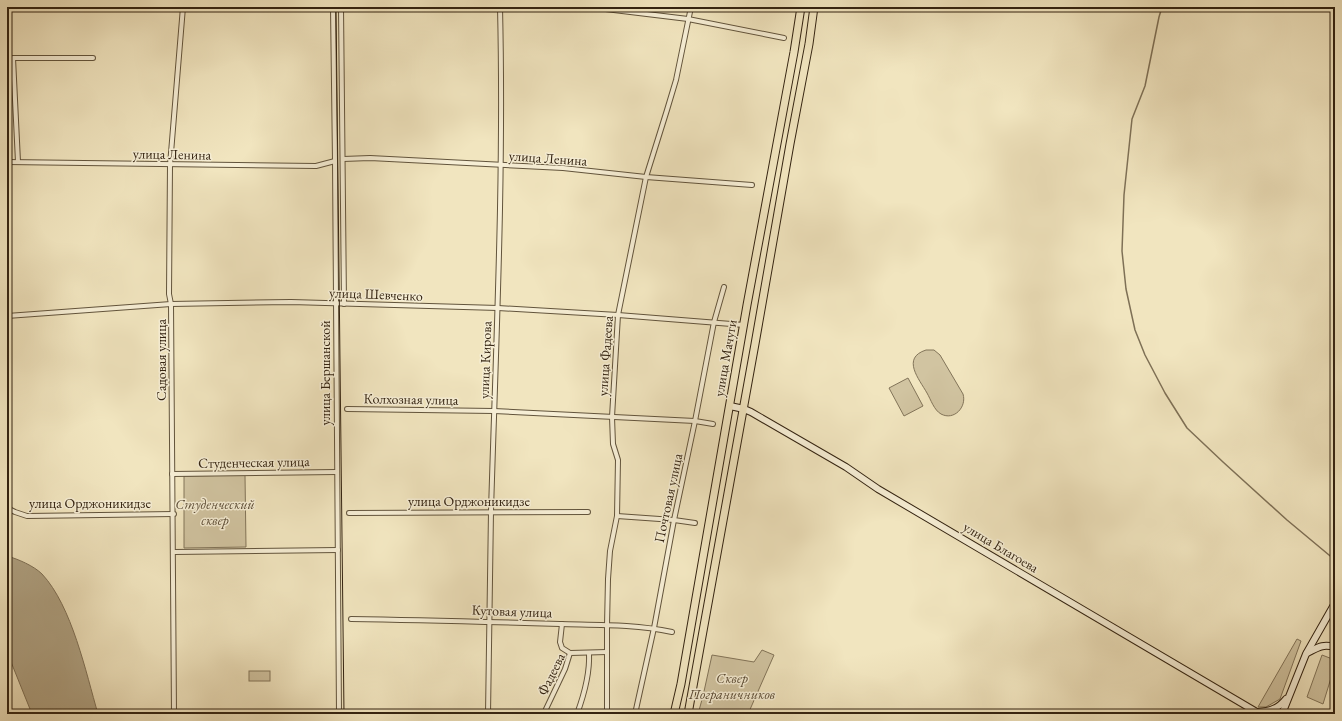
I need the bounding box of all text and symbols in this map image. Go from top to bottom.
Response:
street label: улица Ленина [133,144,212,164]
street label: улица Ленина [508,146,588,170]
street label: улица Шевченко [329,283,423,305]
street label: улица Фадеева [593,315,617,397]
street label: улица Мачуги [709,317,741,398]
street label: Садовая улица [152,319,170,401]
street label: улица Бершанской [316,320,334,426]
street label: улица Кирова [475,320,495,399]
street label: Колхозная улица [364,389,459,409]
street label: Почтовая улица [650,451,686,544]
street label: Студенческая улица [198,452,310,472]
street label: улица Орджоникидзе [408,492,530,510]
street label: улица Орджоникидзе [29,494,151,512]
park label: Студенческий сквер [175,495,255,529]
street label: улица Благоева [960,517,1042,577]
street label: Кутовая улица [471,601,553,621]
street label: Фадеева [533,649,569,698]
park label: Сквер Пограничников [688,669,776,703]

